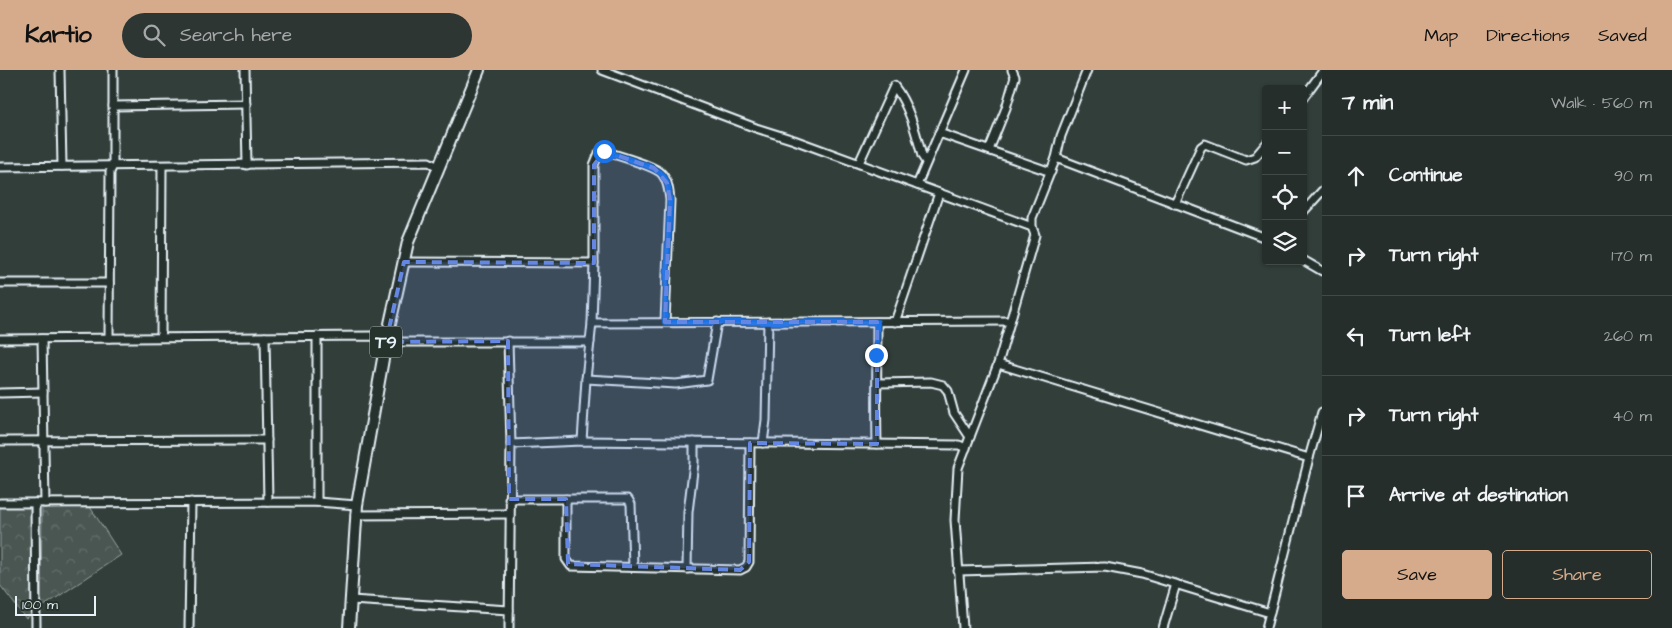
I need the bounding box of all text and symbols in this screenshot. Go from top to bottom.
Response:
search box [122,13,472,58]
text: Kartio [25,18,92,52]
icon: search [140,21,168,49]
text: Search here [180,22,292,49]
text: Map [1424,23,1458,48]
text: Directions [1486,23,1570,48]
text: Saved [1598,23,1647,48]
map controls [1262,85,1307,265]
button: + [1262,85,1307,130]
text: 7 min [1342,88,1393,117]
text: Walk · 560 m [1551,92,1652,114]
button: − [1262,130,1307,175]
route start [593,140,616,163]
icon: ahead [1342,162,1370,190]
text: Continue [1389,162,1463,189]
text: 90 m [1614,165,1652,187]
button: locate [1262,175,1307,220]
button: layers [1262,220,1307,265]
icon: right [1342,242,1370,270]
text: Turn right [1389,242,1478,269]
text: 170 m [1611,245,1652,267]
icon: left [1342,322,1370,350]
text: Turn left [1389,322,1470,349]
text: 260 m [1604,325,1652,347]
road number: T9 [370,326,402,358]
route end [865,344,888,367]
icon: right [1342,402,1370,430]
text: Turn right [1389,402,1478,429]
text: 40 m [1612,405,1652,427]
icon: arrive [1342,482,1370,510]
text: Arrive at destination [1389,482,1568,509]
button: Save [1342,550,1492,599]
button: Share [1502,550,1652,599]
scale bar [15,593,96,616]
text: 100 m [22,595,58,615]

